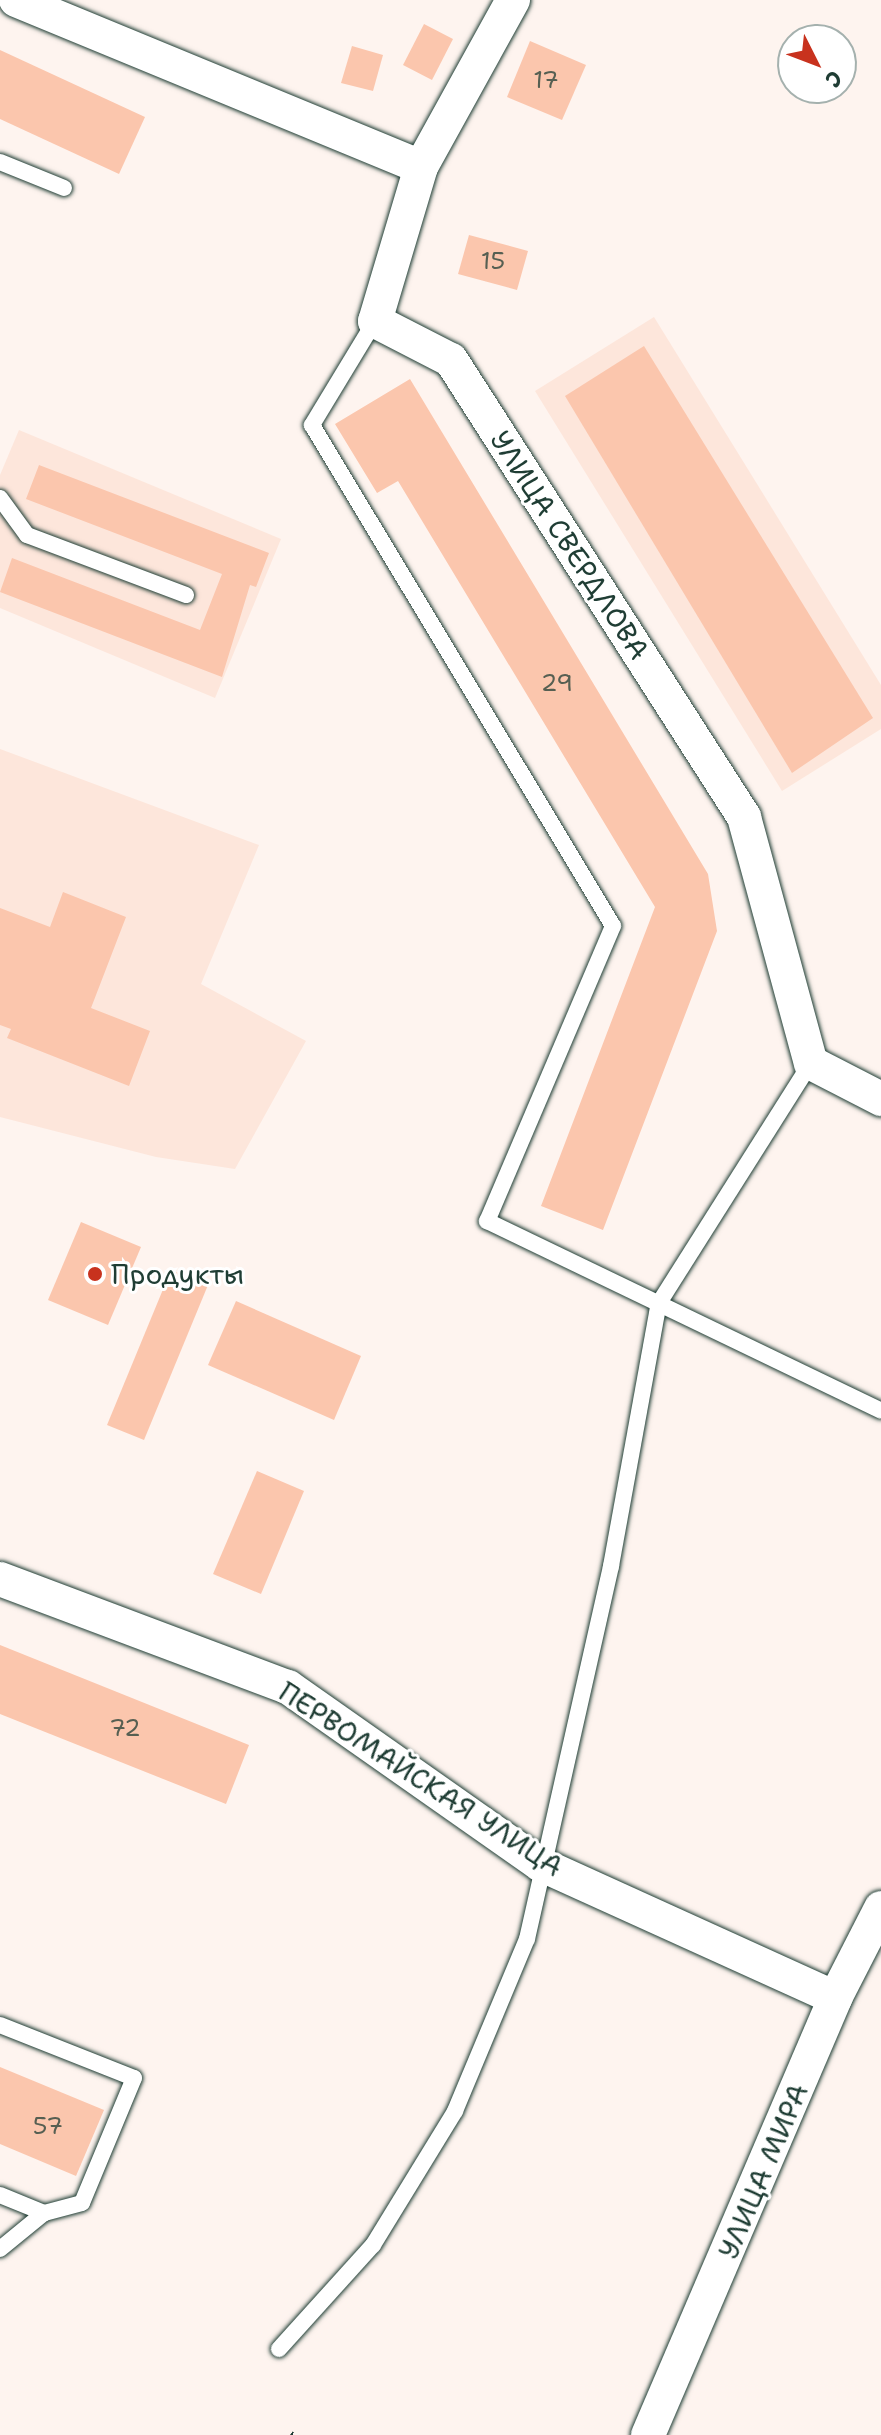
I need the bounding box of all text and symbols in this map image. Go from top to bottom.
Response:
north arrow [777,24,857,104]
text: С [818,64,849,94]
house number: 17 [533,67,559,95]
house number: 15 [481,248,505,276]
street label: УЛИЦА СВЕРДЛОВА [483,424,657,666]
house number: 29 [541,670,573,698]
place label: Продукты [111,1257,244,1291]
marker: Продукты [86,1265,104,1283]
street label: ПЕРВОМАЙСКАЯ УЛИЦА [273,1674,569,1884]
house number: 72 [109,1715,141,1743]
street label: УЛИЦА МИРА [711,2078,815,2264]
house number: 57 [33,2113,63,2141]

